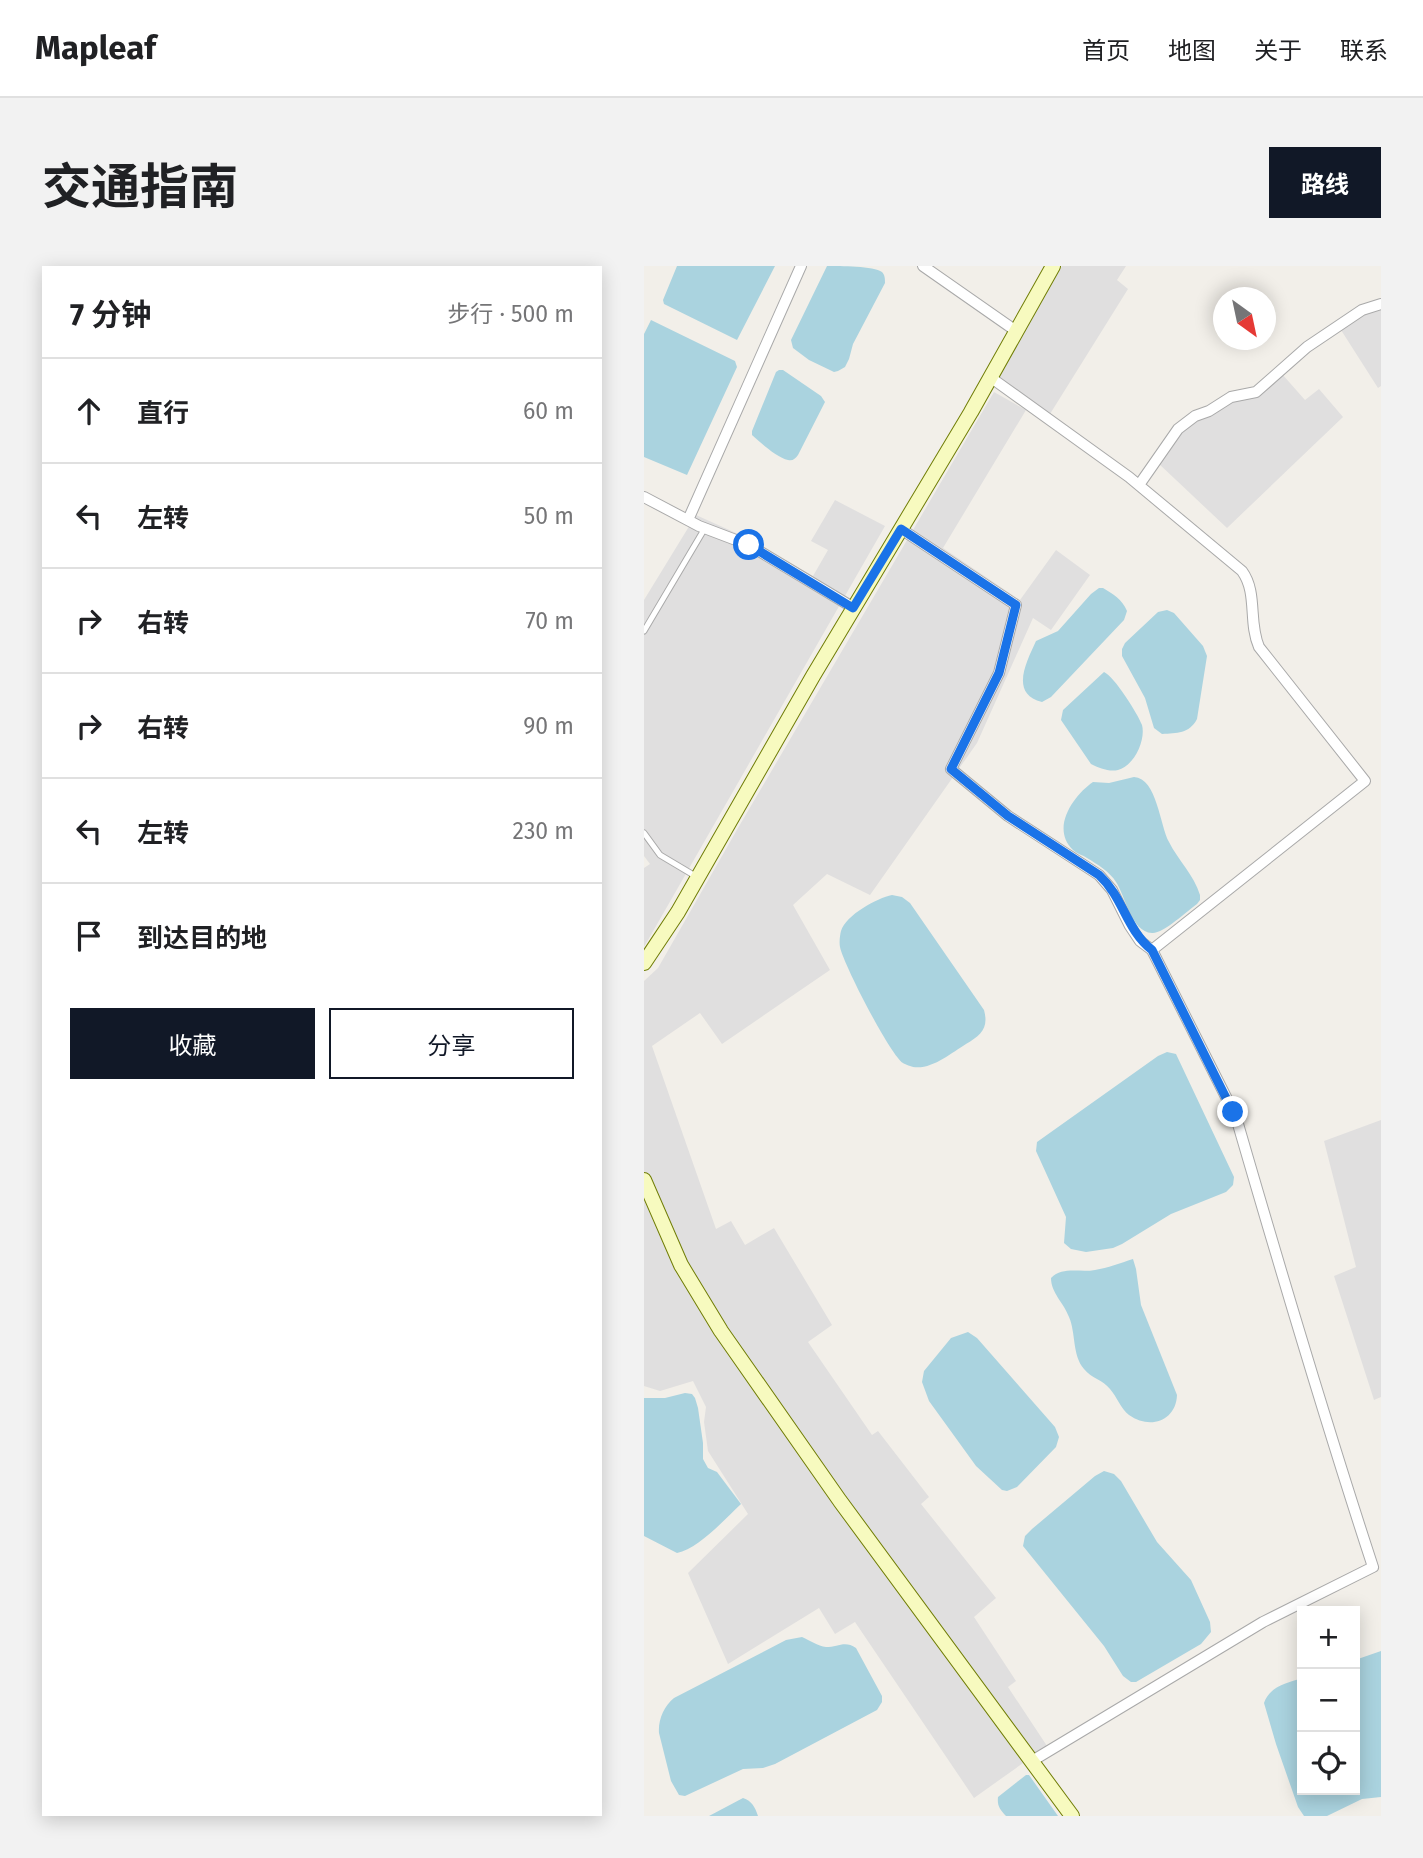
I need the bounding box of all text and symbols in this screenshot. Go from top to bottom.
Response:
text: Mapleaf [35,28,156,68]
text: 首页 [1082,37,1130,65]
text: 地图 [1168,37,1216,65]
text: 关于 [1254,37,1302,65]
text: 联系 [1340,37,1388,65]
button: 路线 [1269,147,1381,218]
text: 交通指南 [42,158,238,217]
north arrow [1213,287,1276,350]
text: 7 分钟 [70,297,151,333]
text: 步行 · 500 m [447,300,574,328]
icon: ahead [70,392,108,430]
text: 60 m [523,397,574,425]
text: 直行 [137,398,189,429]
icon: left [70,497,108,535]
text: 50 m [524,502,574,530]
text: 左转 [137,503,189,534]
route start [733,529,764,560]
icon: right [70,602,108,640]
text: 70 m [525,607,574,635]
text: 右转 [137,608,189,639]
icon: right [70,707,108,745]
text: 90 m [523,712,574,740]
text: 右转 [137,713,189,744]
icon: left [70,812,108,850]
text: 230 m [513,817,574,845]
text: 左转 [137,818,189,849]
icon: arrive [70,917,108,955]
text: 到达目的地 [137,923,267,954]
button: 收藏 [70,1008,315,1079]
button: 分享 [329,1008,574,1079]
route end [1217,1096,1248,1127]
map controls [1297,1606,1360,1795]
button: + [1297,1606,1360,1669]
button: − [1297,1669,1360,1732]
button: locate [1297,1732,1360,1795]

